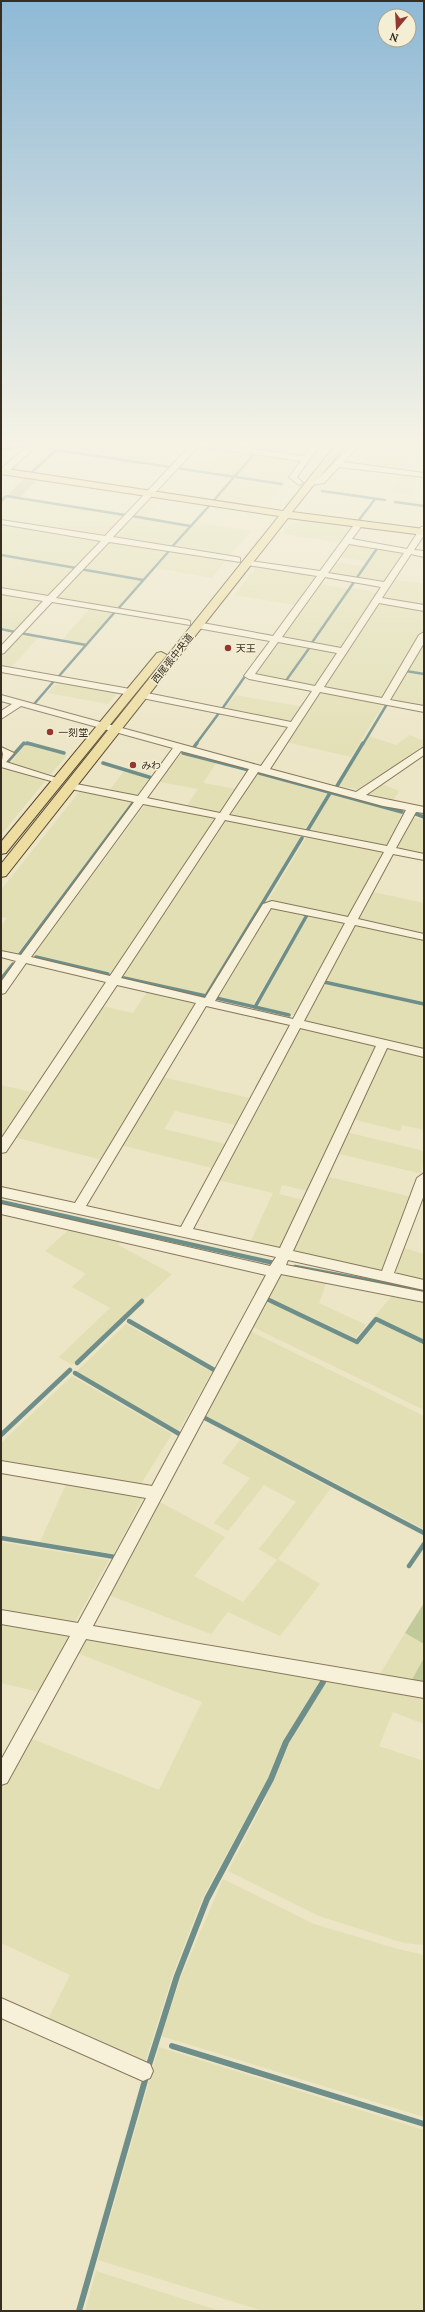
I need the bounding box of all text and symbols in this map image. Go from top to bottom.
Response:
north arrow [377,8,417,48]
text: N [387,29,400,45]
street label: 西尾張中央道 [149,631,196,686]
place label: 天王 [236,642,256,655]
marker: 天王 [223,643,233,653]
place label: 一刻堂 [58,726,88,739]
marker: 一刻堂 [45,727,55,737]
place label: みわ [141,759,161,772]
marker: みわ [128,760,138,770]

